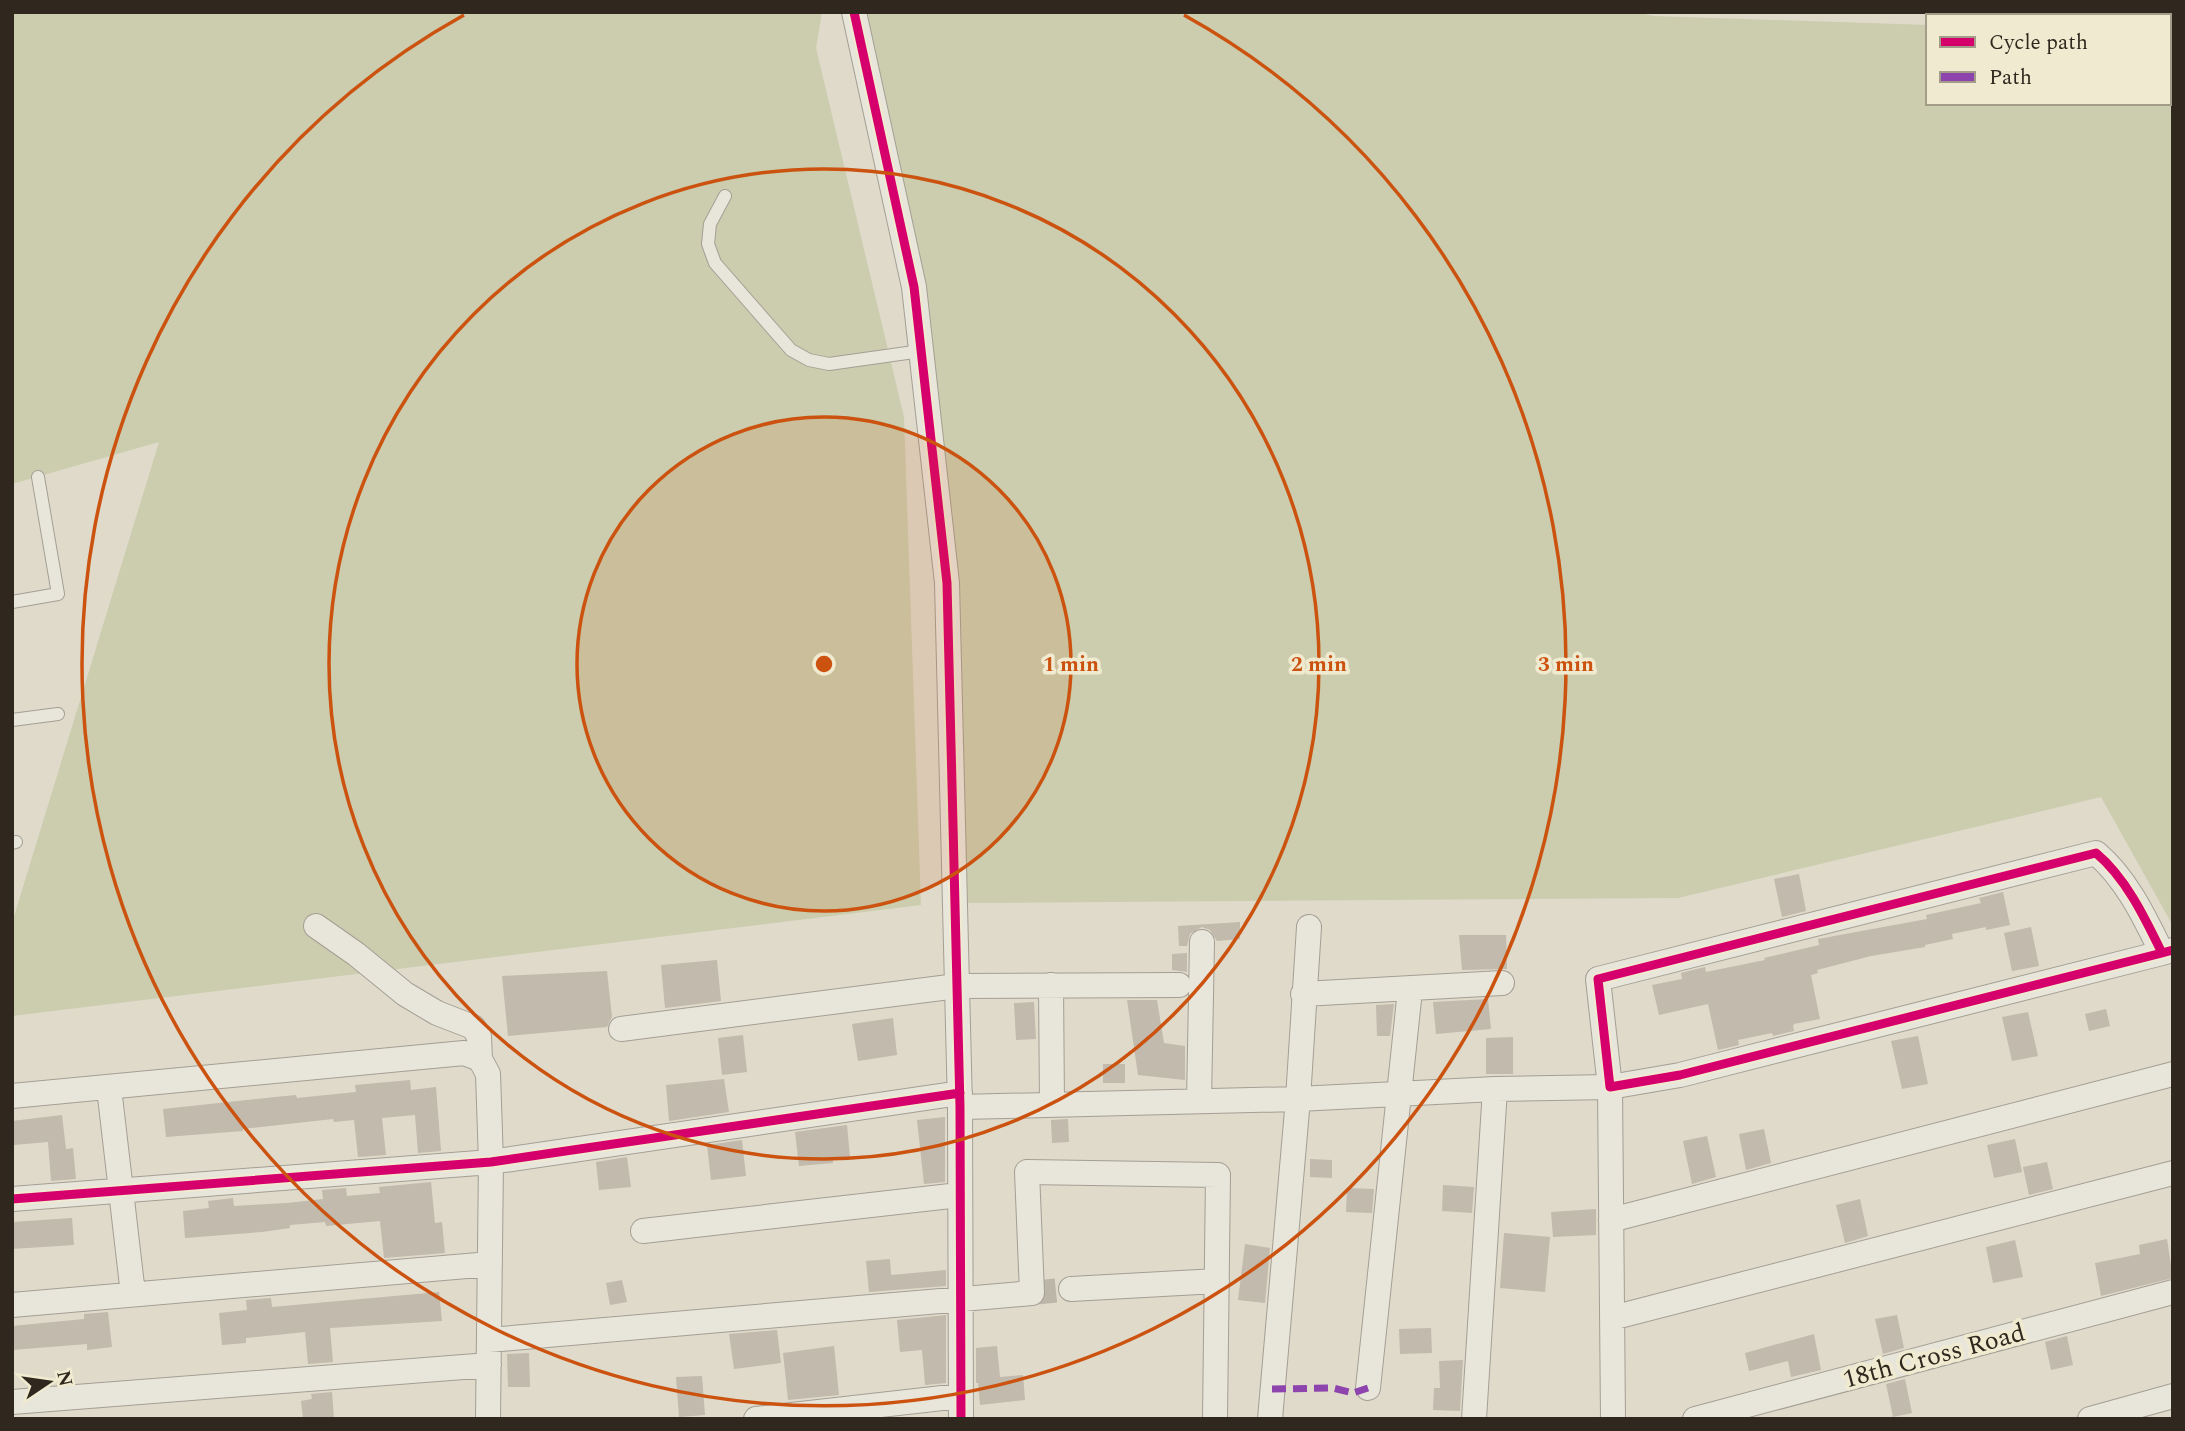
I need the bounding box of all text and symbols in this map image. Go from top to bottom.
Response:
legend [1926,14,2171,105]
text: Cycle path [1989,27,2088,59]
text: Path [1989,62,2032,94]
text: 1 min [1043,649,1099,681]
text: 2 min [1291,649,1347,681]
text: 3 min [1538,649,1594,681]
centre of rings [812,652,836,676]
street label: 18th Cross Road [1838,1312,2030,1400]
north arrow [14,1347,84,1417]
text: N [48,1368,80,1389]

